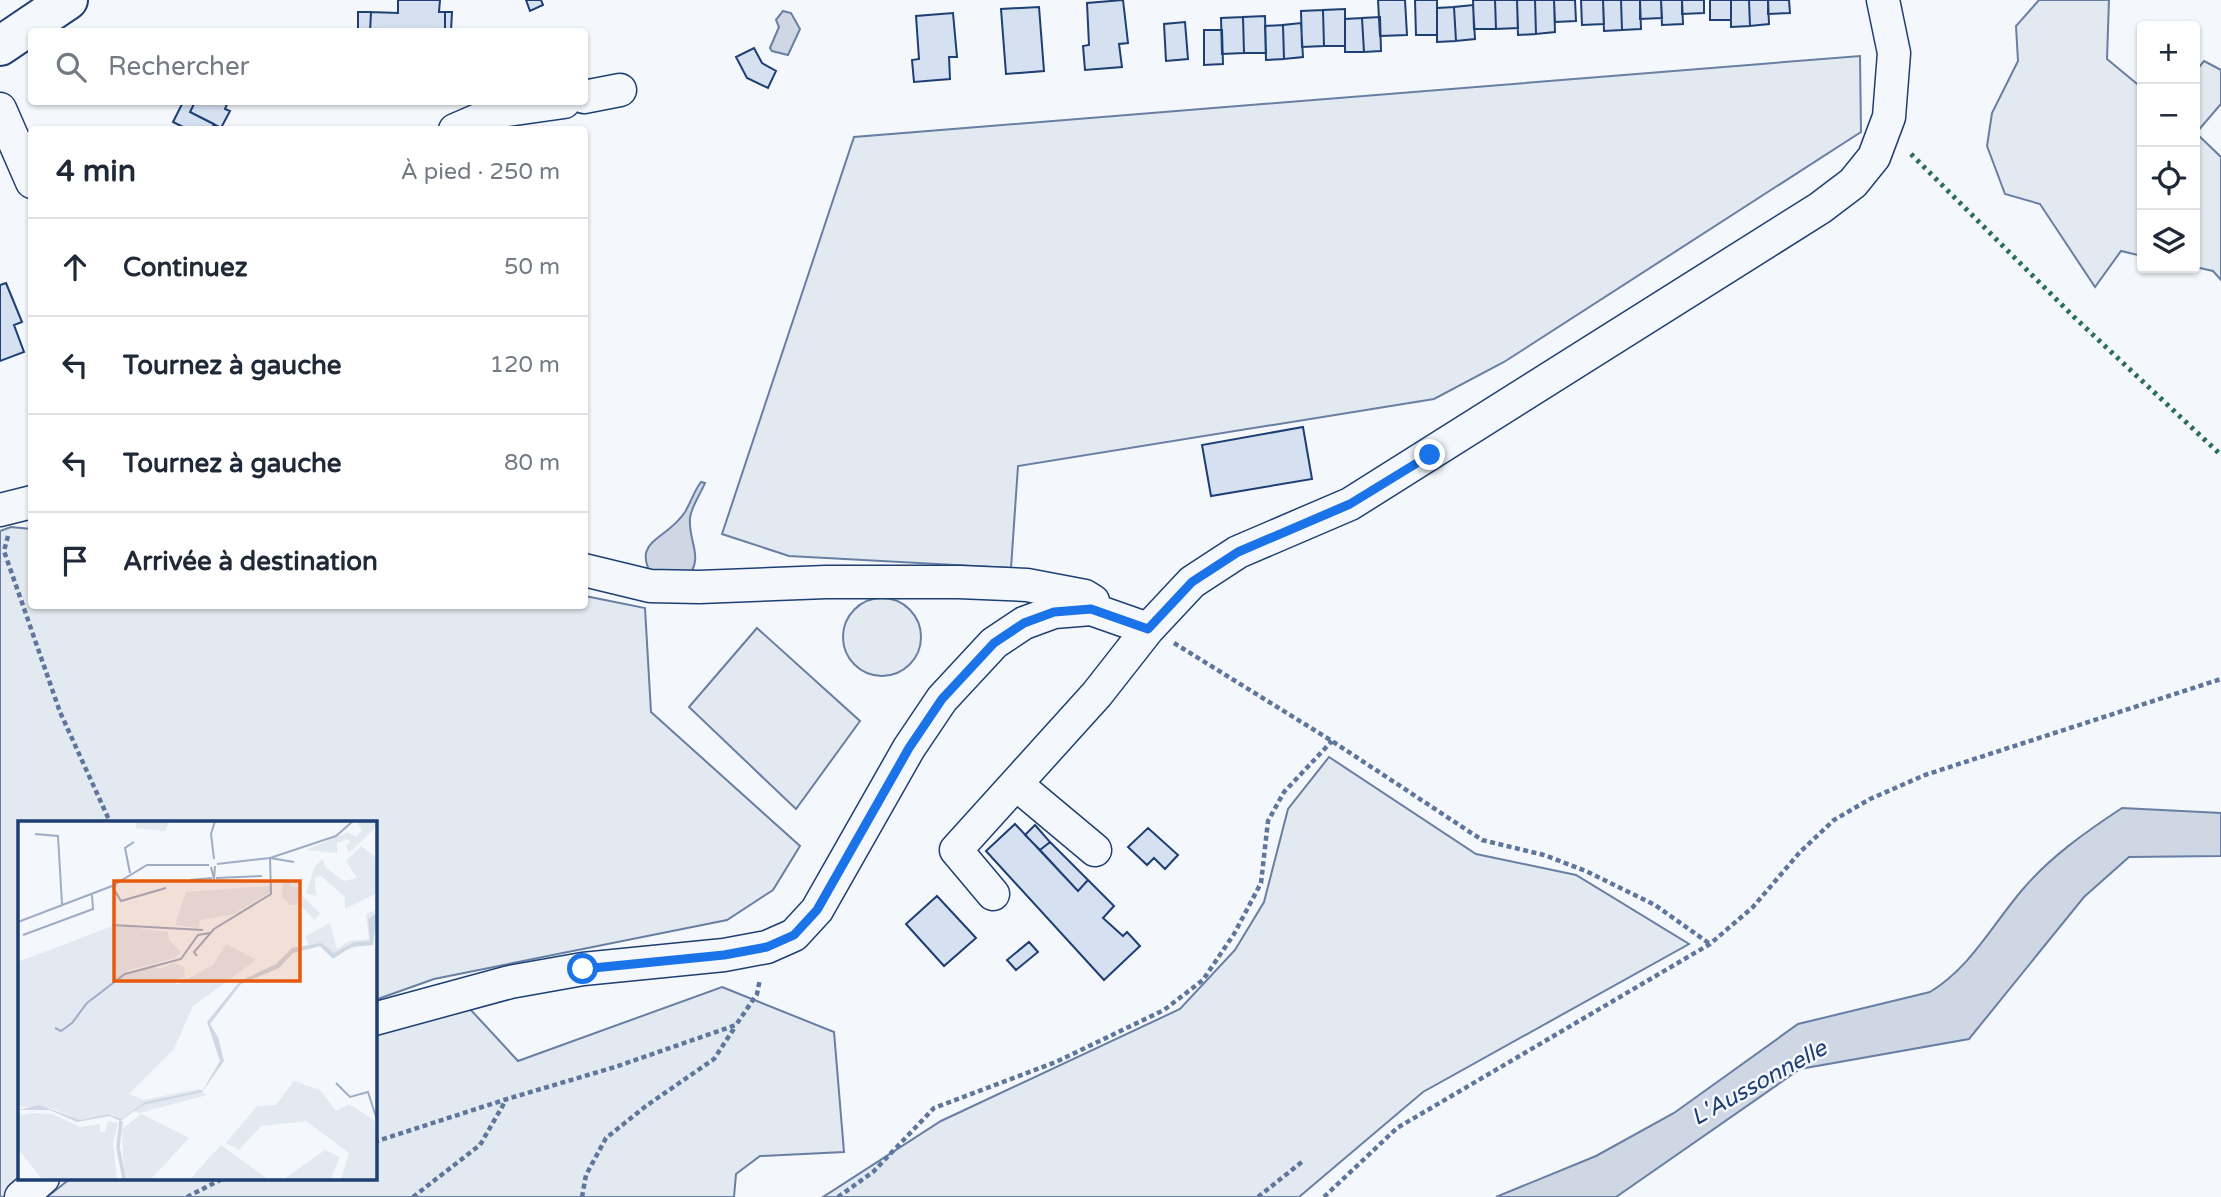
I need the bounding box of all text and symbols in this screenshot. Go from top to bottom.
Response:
map controls [2137,21,2200,273]
button: + [2137,21,2200,84]
search box [28,28,588,105]
icon: search [52,48,90,86]
text: Rechercher [108,51,250,82]
button: − [2137,84,2200,147]
button: locate [2137,147,2200,210]
text: 4 min [56,153,136,190]
text: À pied · 250 m [401,158,560,186]
button: layers [2137,210,2200,273]
icon: ahead [56,248,94,286]
text: Continuez [123,252,248,283]
text: 50 m [504,253,560,281]
icon: left [56,346,94,384]
text: Tournez à gauche [123,350,342,381]
text: 120 m [490,351,560,379]
route end [1414,439,1445,470]
icon: left [56,444,94,482]
text: Tournez à gauche [123,448,342,479]
text: 80 m [504,449,560,477]
icon: arrive [56,542,94,580]
text: Arrivée à destination [123,546,378,577]
inset map [18,821,376,1180]
route start [567,953,598,984]
water label: L'Aussonnelle [1686,1033,1833,1132]

